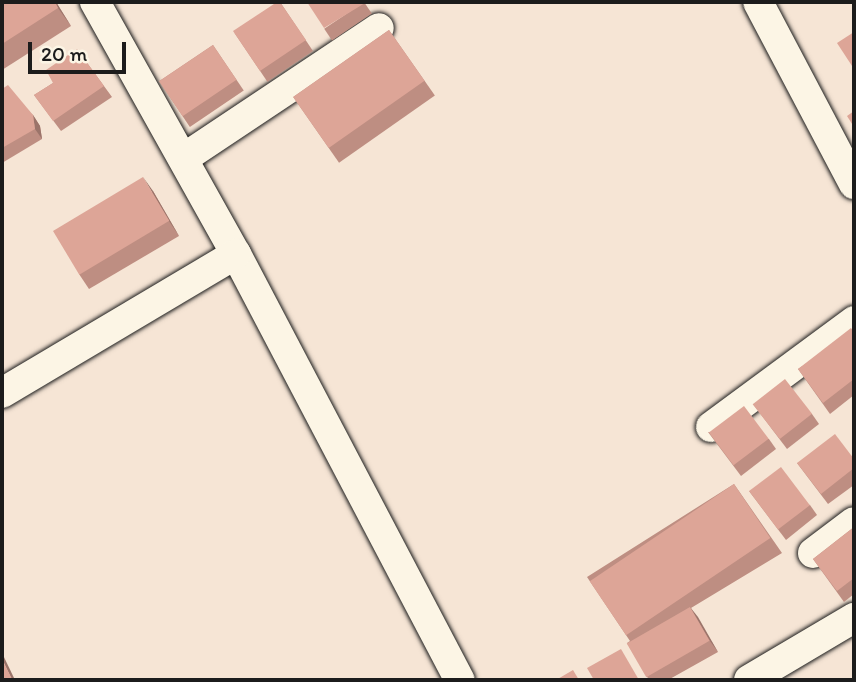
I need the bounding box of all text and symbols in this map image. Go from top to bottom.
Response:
scale bar [32,28,130,72]
text: 20 m [41,41,87,66]

